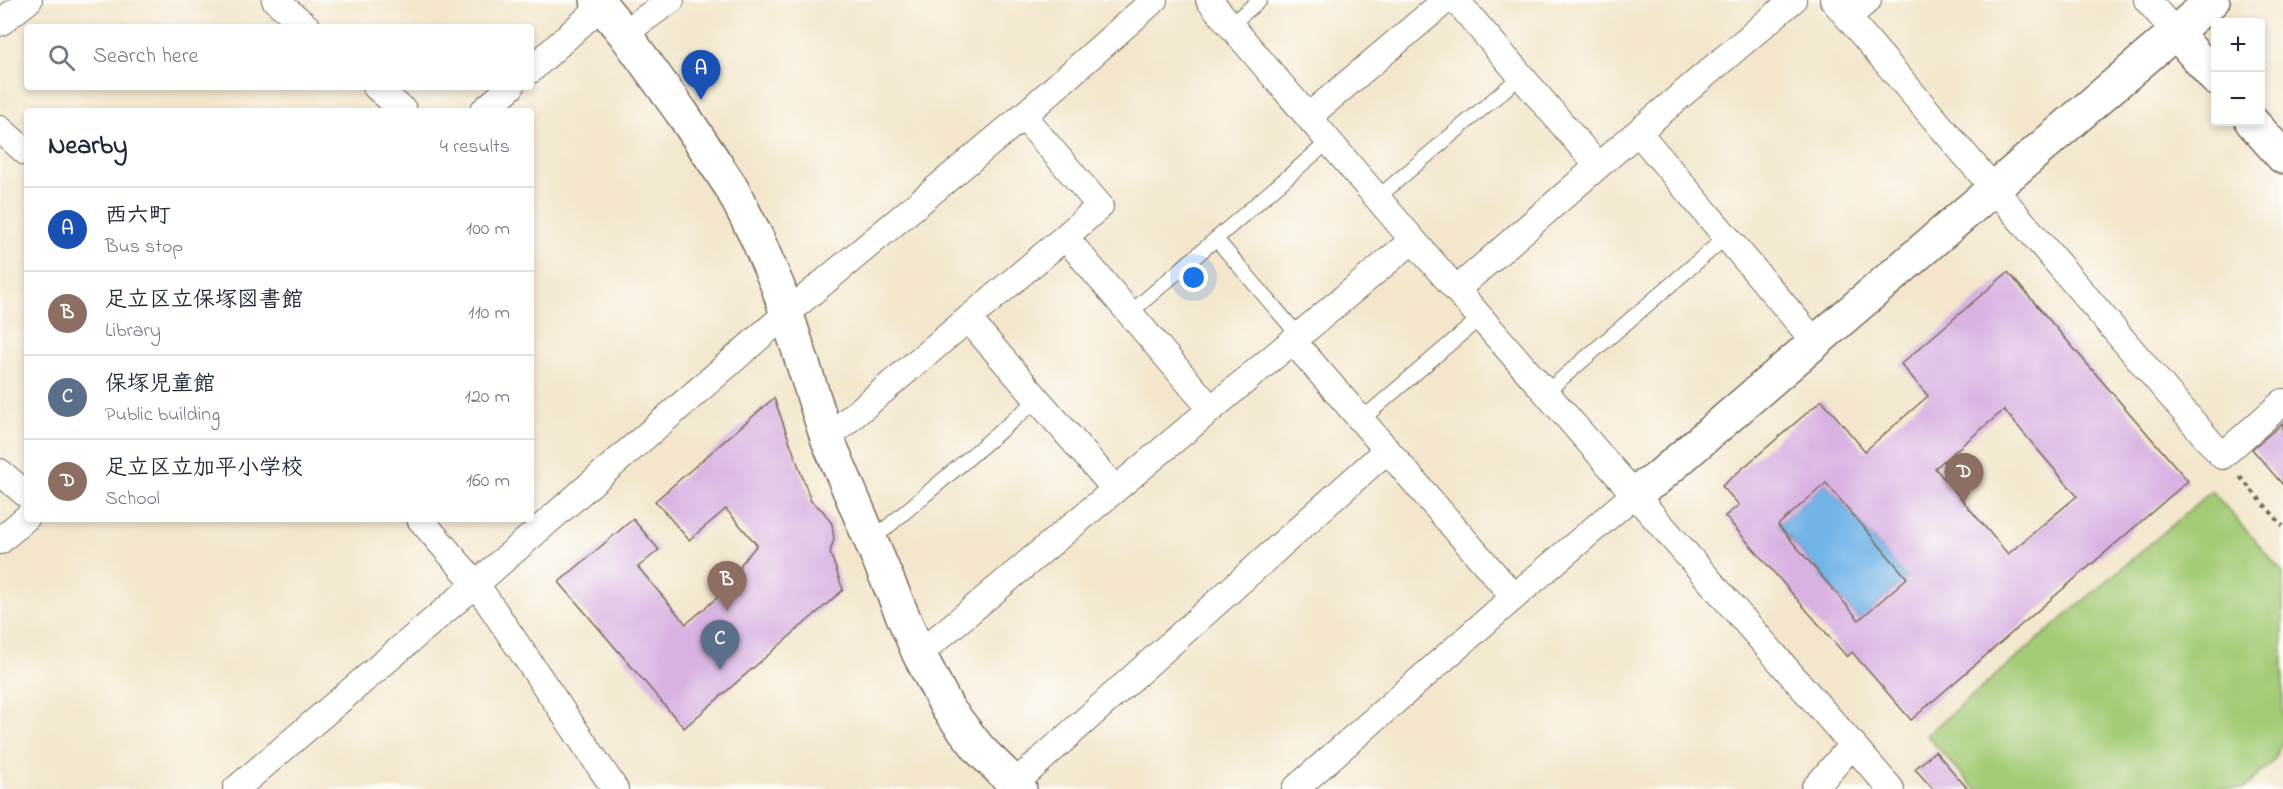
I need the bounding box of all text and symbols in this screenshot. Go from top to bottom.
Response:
map controls [2211,18,2265,126]
button: + [2211,18,2265,72]
search box [24,24,534,90]
icon: search [45,41,78,74]
text: Search here [93,41,198,73]
pin: A [682,51,720,100]
button: − [2211,72,2265,126]
text: Nearby [48,128,127,166]
text: 4 results [440,133,510,162]
text: 西六町 [105,201,171,233]
text: A [61,215,74,244]
text: 100 m [466,215,510,244]
text: Bus stop [105,233,183,262]
your location [1179,263,1208,292]
text: 足立区立保塚図書館 [105,285,303,317]
text: B [61,299,74,328]
text: 110 m [468,299,510,328]
text: Library [105,317,161,346]
text: 保塚児童館 [105,369,215,401]
text: C [62,383,73,412]
text: 120 m [465,383,510,412]
text: Public building [105,401,220,430]
text: 足立区立加平小学校 [105,453,303,485]
pin: D [1944,454,1984,503]
text: D [60,467,75,496]
text: 160 m [466,467,510,496]
text: School [105,485,160,514]
pin: B [708,562,746,611]
pin: C [700,620,740,670]

